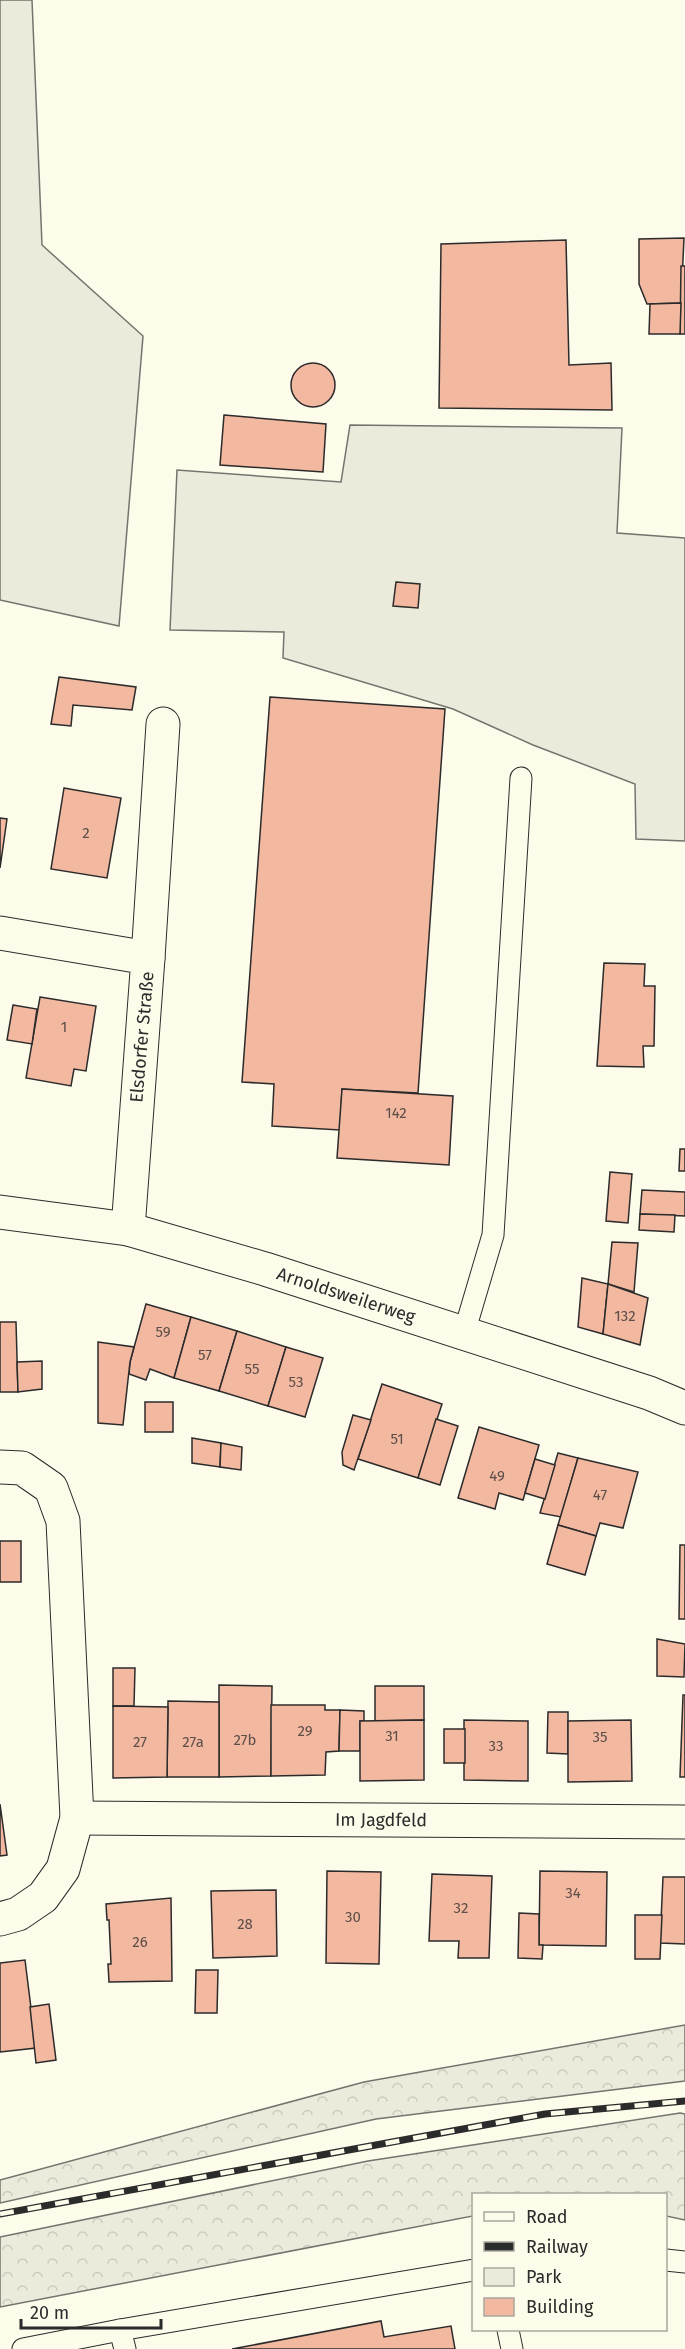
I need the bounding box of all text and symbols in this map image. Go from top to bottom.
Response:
house number: 2 [82,824,90,842]
street label: Elsdorfer Straße [125,970,159,1104]
house number: 1 [61,1018,67,1036]
house number: 142 [385,1104,407,1122]
street label: Arnoldsweilerweg [274,1263,419,1328]
house number: 132 [614,1307,636,1325]
house number: 59 [155,1323,171,1341]
house number: 57 [198,1346,212,1364]
house number: 55 [245,1360,259,1378]
house number: 53 [289,1373,303,1391]
house number: 51 [390,1430,404,1448]
house number: 49 [489,1467,505,1485]
house number: 47 [593,1486,607,1504]
house number: 29 [297,1722,313,1740]
house number: 31 [385,1727,399,1745]
house number: 35 [592,1728,608,1746]
house number: 27b [234,1731,256,1749]
house number: 27 [133,1733,147,1751]
house number: 27a [182,1733,204,1751]
house number: 33 [489,1737,503,1755]
street label: Im Jagdfeld [335,1809,427,1831]
house number: 34 [565,1884,581,1902]
house number: 32 [454,1899,468,1917]
house number: 30 [345,1908,361,1926]
house number: 28 [237,1915,253,1933]
house number: 26 [132,1933,148,1951]
legend [472,2193,667,2331]
text: Road [526,2206,568,2228]
text: Railway [526,2236,588,2258]
text: Park [526,2266,562,2288]
scale bar [21,2292,160,2330]
text: Building [526,2296,594,2318]
text: 20 m [30,2302,69,2324]

